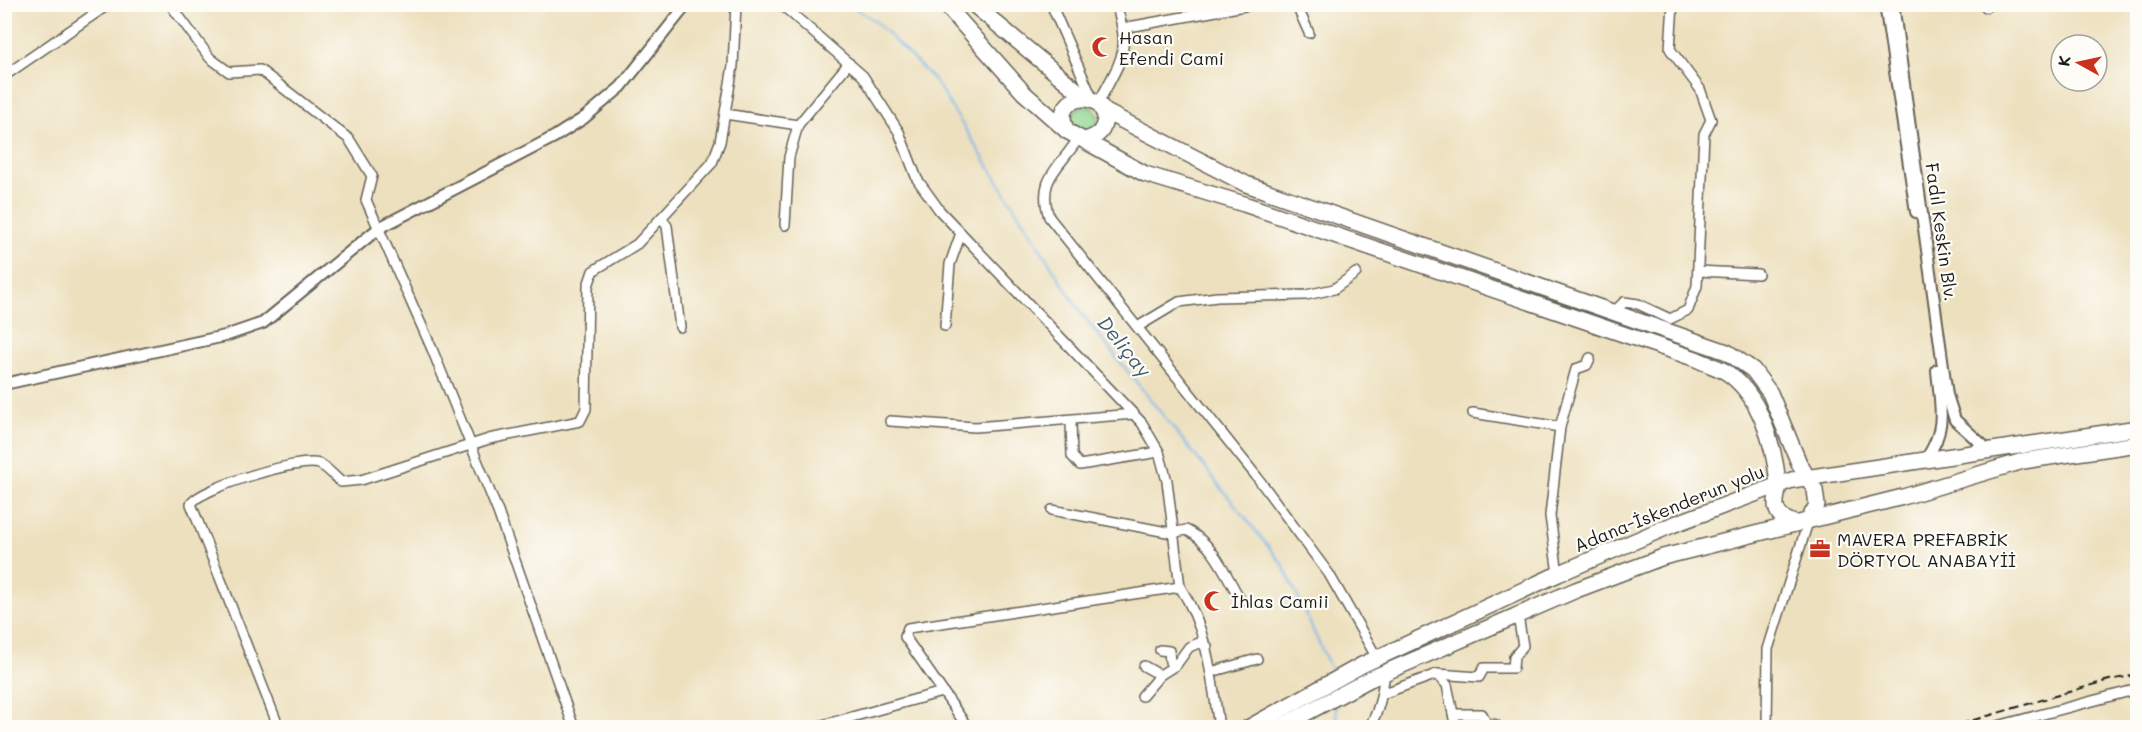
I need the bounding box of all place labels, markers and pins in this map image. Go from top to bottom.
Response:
place label: Hasan Efendi Cami [1119,25,1224,70]
mosque icon: Hasan Efendi Cami [1090,35,1114,59]
place label: MAVERA PREFABRİK DÖRTYOL ANABAYİİ [1837,527,2016,572]
office icon: MAVERA PREFABRİK DÖRTYOL ANABAYİİ [1808,537,1832,561]
mosque icon: İhlas Camii [1202,589,1226,613]
place label: İhlas Camii [1231,589,1329,613]

